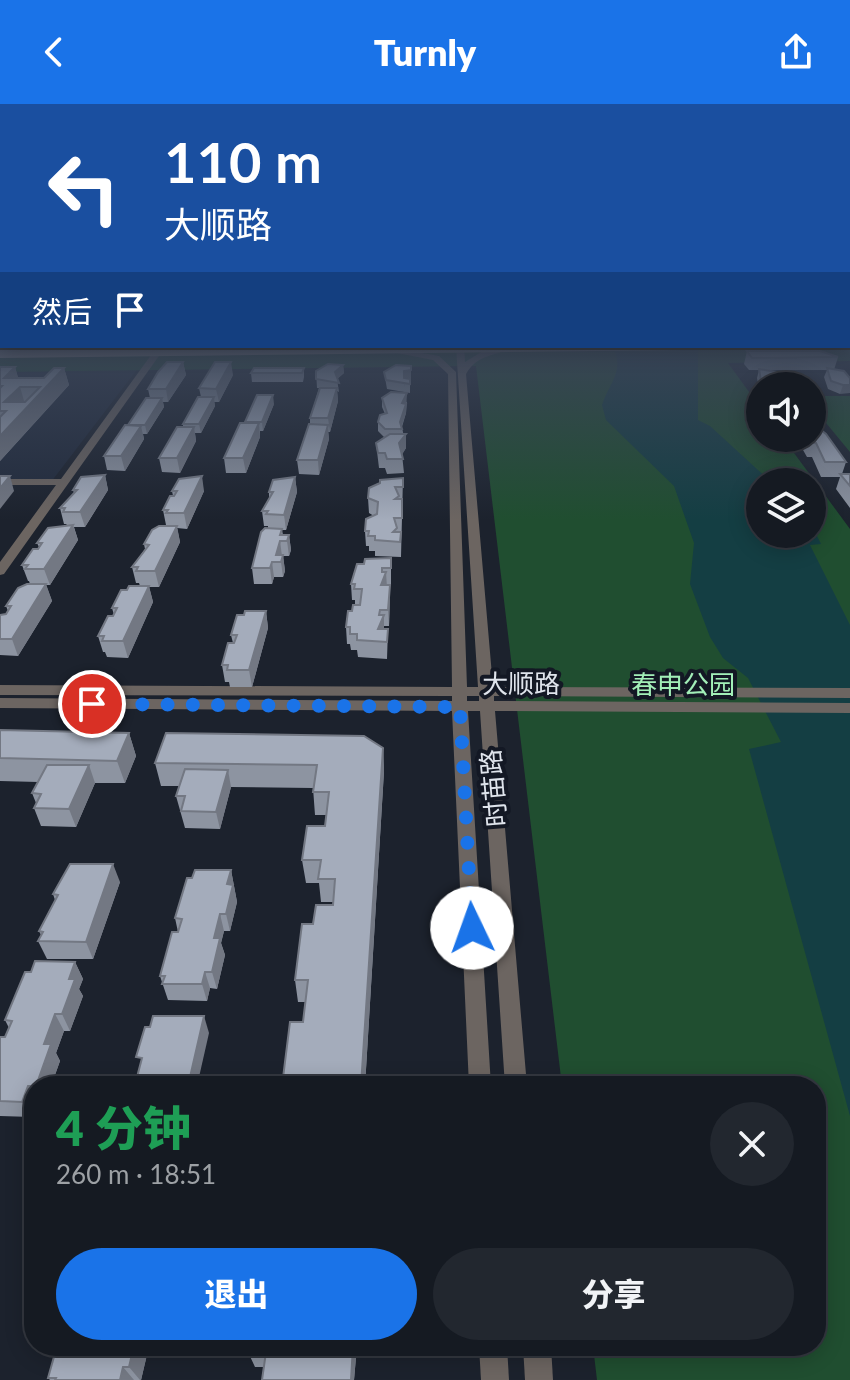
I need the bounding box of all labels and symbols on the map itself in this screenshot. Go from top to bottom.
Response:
street label: 大顺路 [482,667,560,699]
park label: 春申公园 [631,668,735,700]
pin [58,670,126,738]
street label: 时苗路 [474,748,512,828]
position arrow [430,886,514,970]

